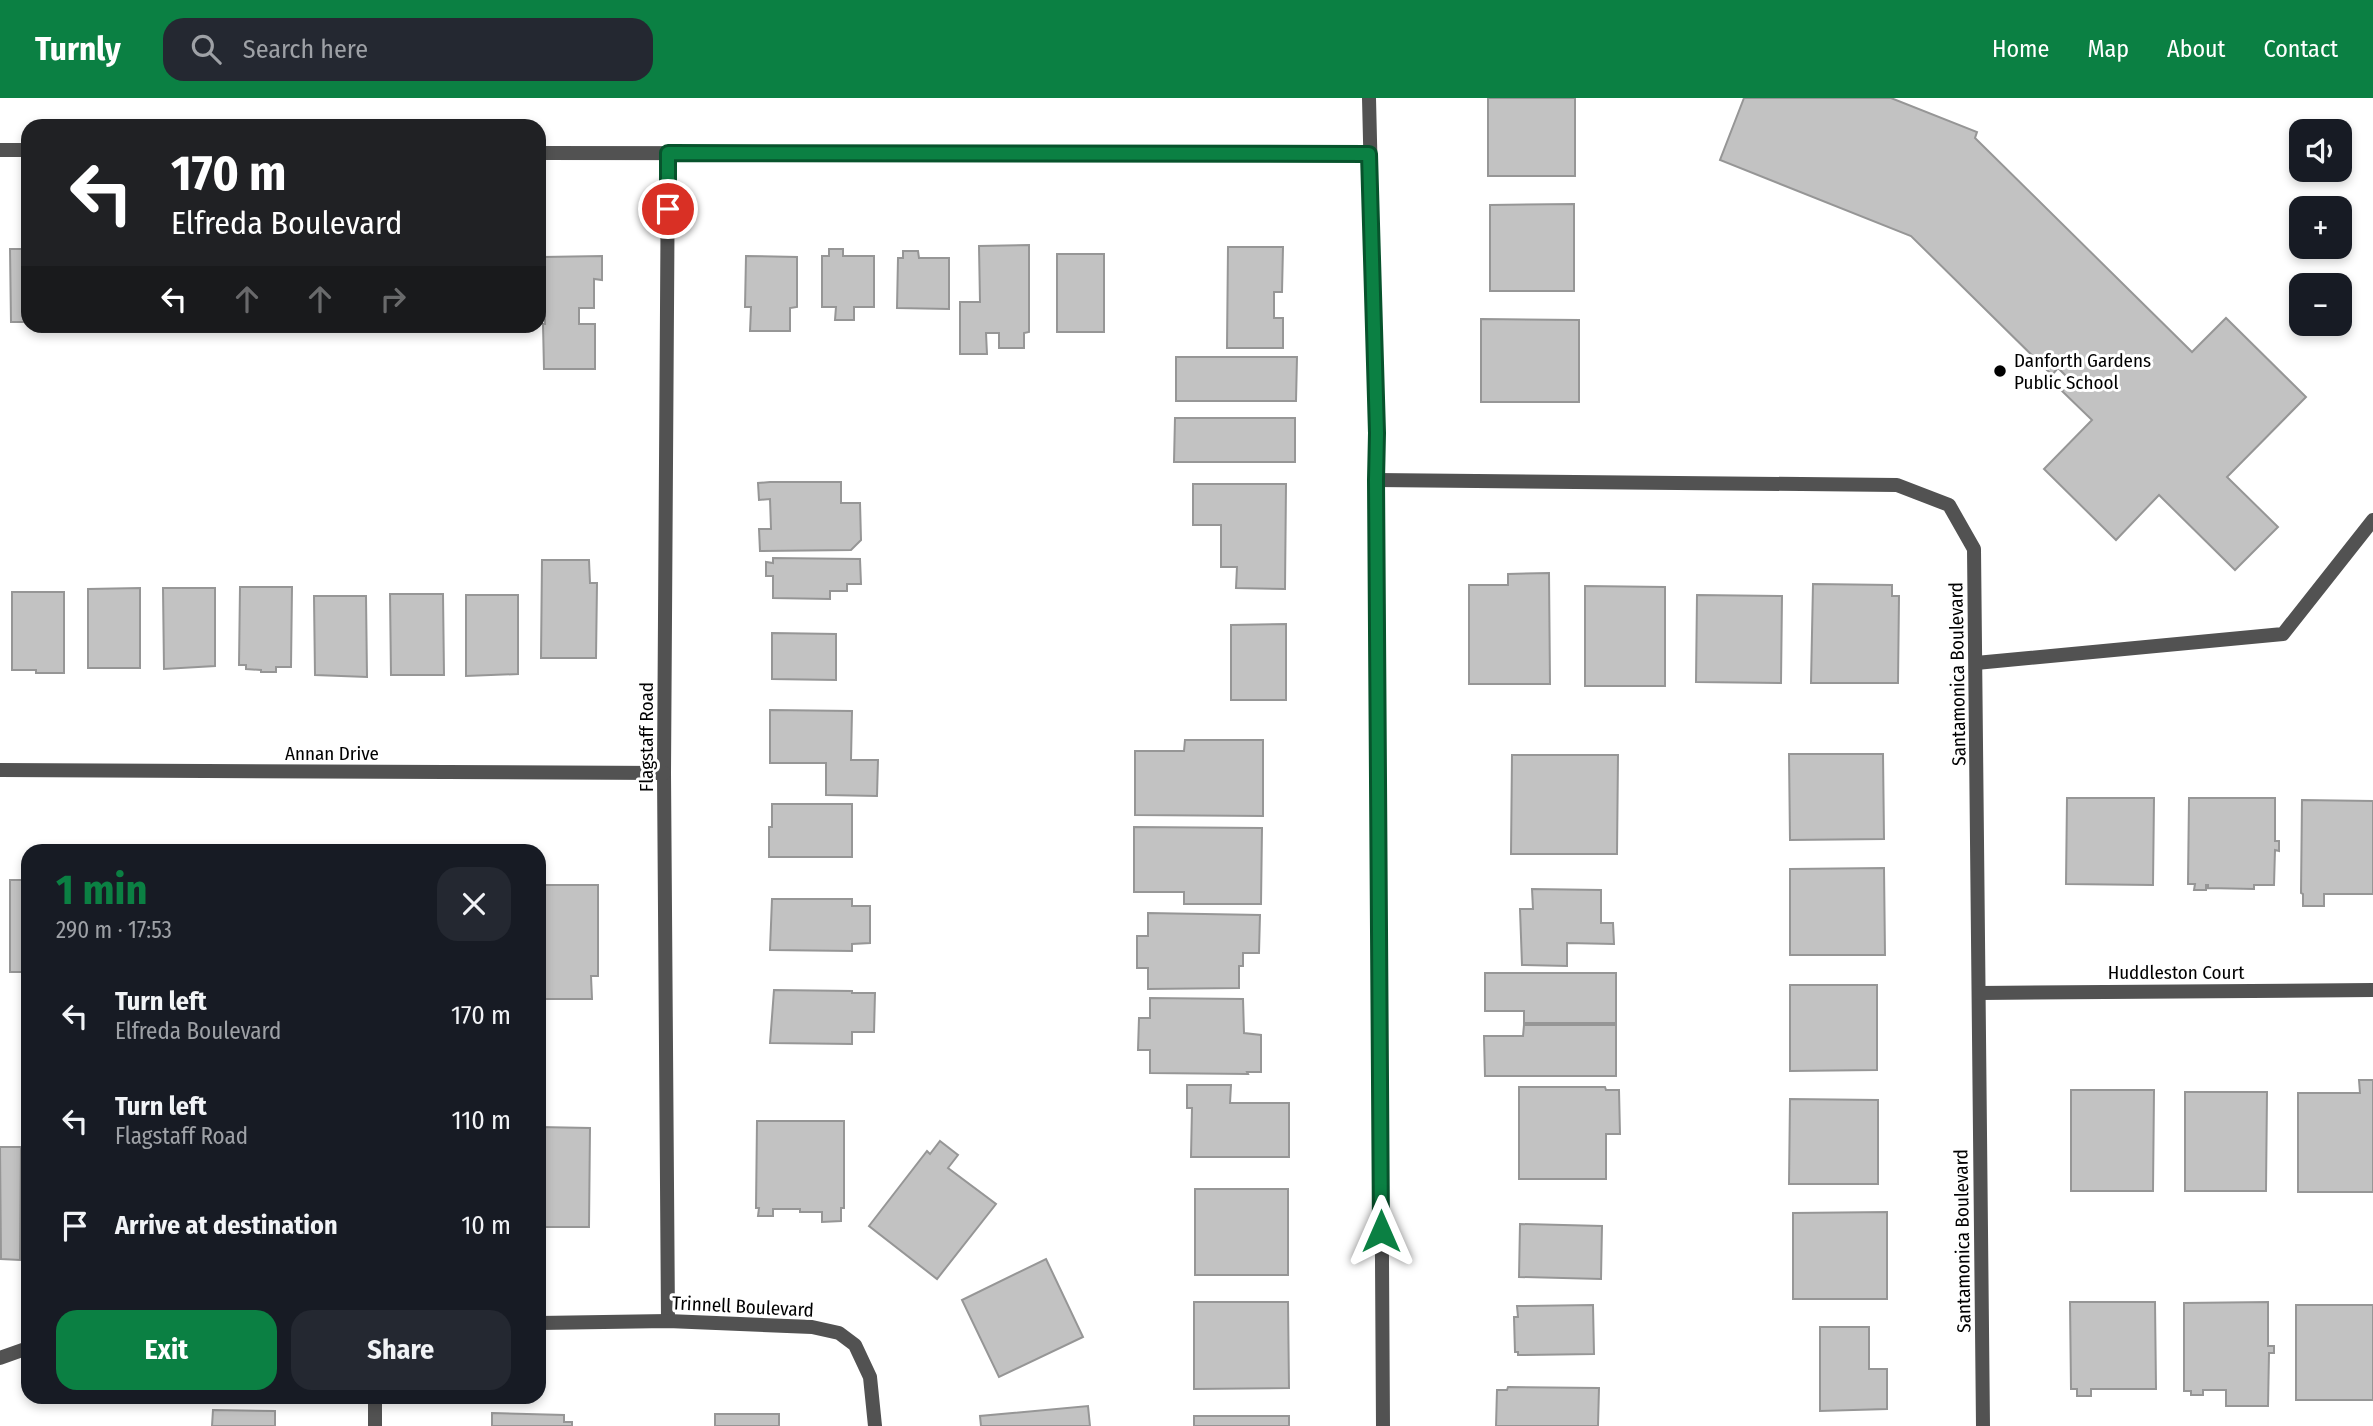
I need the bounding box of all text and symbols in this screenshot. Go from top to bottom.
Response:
search box [163,18,653,81]
text: Turnly [35,29,121,69]
icon: search [187,30,225,68]
text: Search here [243,34,368,65]
text: Home [1992,35,2049,63]
text: Map [2087,35,2129,63]
text: About [2167,35,2225,63]
text: Contact [2263,35,2338,63]
map controls [2289,119,2352,336]
button: sound [2289,119,2352,182]
text: 170 m [171,144,287,203]
icon: left [56,147,147,238]
pin [638,179,698,239]
icon: arrive [649,190,687,228]
button: + [2289,196,2352,259]
text: Elfreda Boulevard [171,204,402,242]
button: − [2289,273,2352,336]
icon: left [155,280,193,318]
icon: ahead [228,280,266,318]
icon: ahead [301,280,339,318]
icon: right [374,280,412,318]
place label: Danforth Gardens Public School [2014,349,2151,394]
marker: Danforth Gardens Public School [1992,363,2008,379]
street label: Santamonica Boulevard [1944,582,1971,766]
street label: Flagstaff Road [635,682,658,792]
street label: Annan Drive [285,742,379,765]
text: 1 min [56,865,147,915]
button: close [437,867,511,941]
text: 290 m · 17:53 [56,916,172,944]
street label: Huddleston Court [2108,961,2245,984]
text: Turn left [115,986,207,1017]
icon: left [56,997,94,1035]
text: 170 m [451,1000,511,1031]
text: Elfreda Boulevard [115,1017,281,1045]
text: Turn left [115,1091,207,1122]
icon: left [56,1102,94,1140]
text: 110 m [451,1105,511,1136]
text: Flagstaff Road [115,1122,248,1150]
street label: Santamonica Boulevard [1949,1149,1976,1333]
position arrow [1344,1194,1418,1268]
icon: arrive [56,1207,94,1245]
text: Arrive at destination [115,1210,338,1241]
text: 10 m [461,1210,511,1241]
street label: Trinnell Boulevard [672,1291,814,1322]
button: Exit [56,1310,277,1390]
button: Share [291,1310,511,1390]

